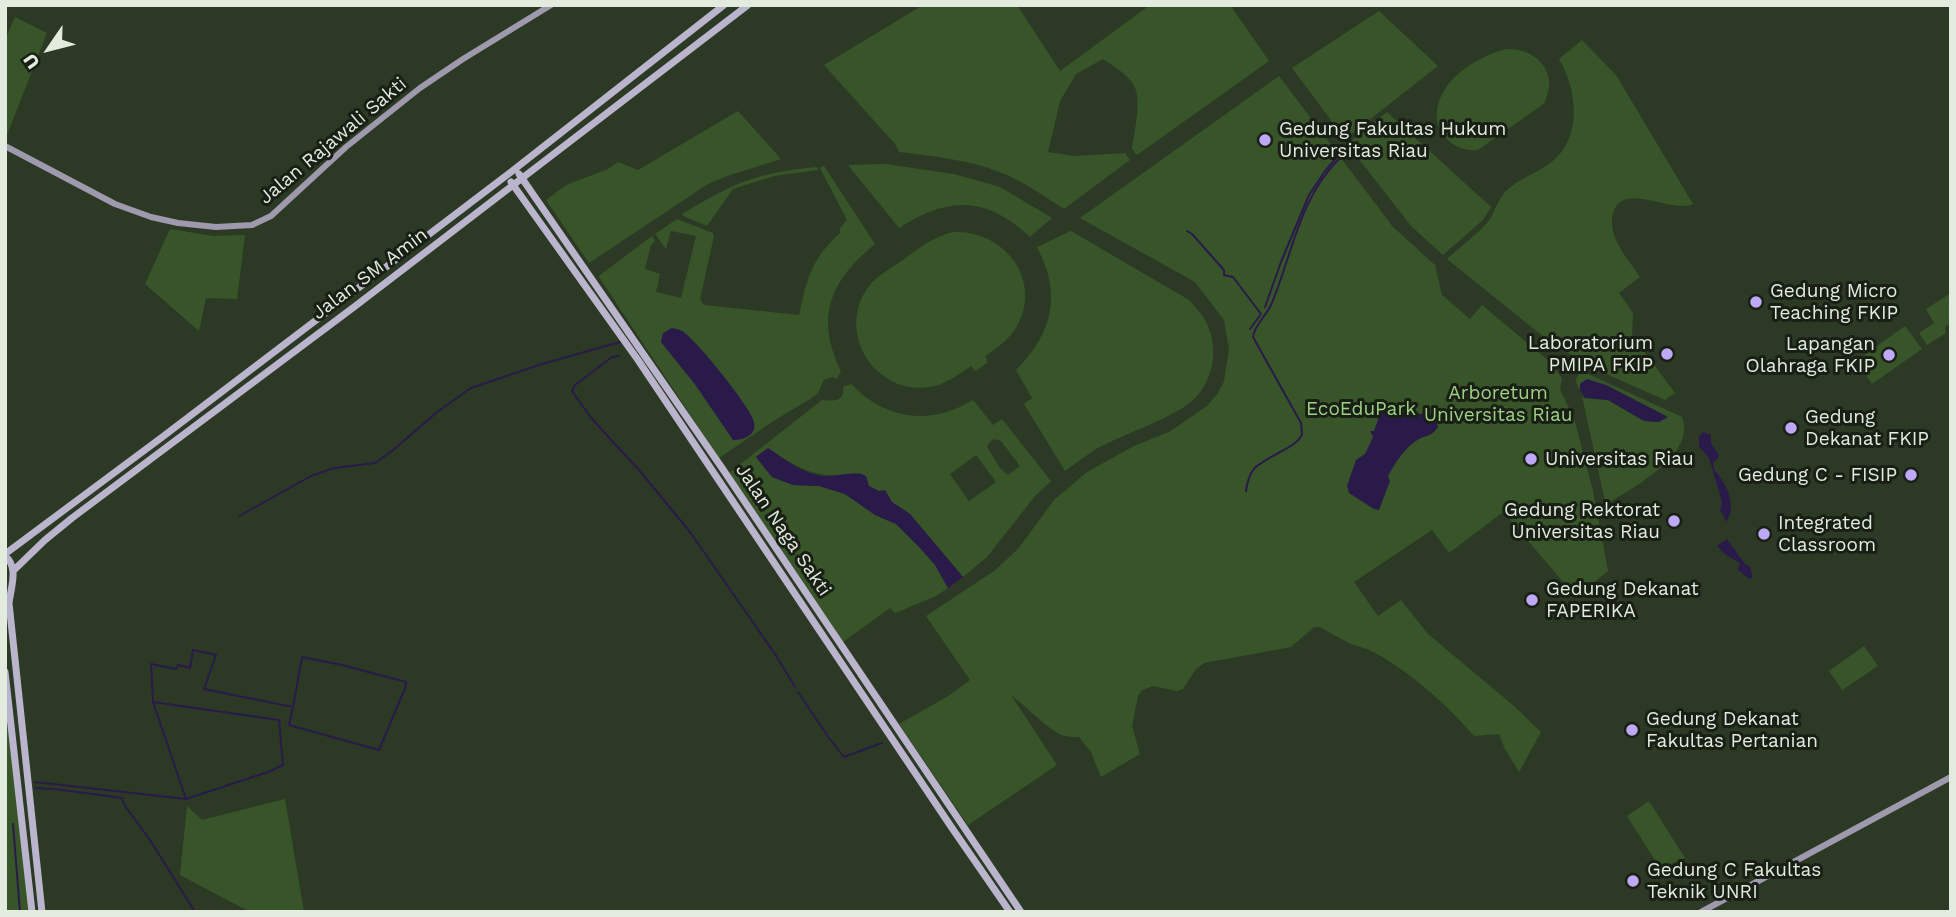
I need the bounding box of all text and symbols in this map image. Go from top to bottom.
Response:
north arrow [14,14,84,84]
text: U [18,49,45,73]
street label: Jalan Rajawali Sakti [255,73,411,209]
place label: Gedung Fakultas Hukum Universitas Riau [1279,118,1506,162]
marker: Gedung Fakultas Hukum Universitas Riau [1257,132,1273,148]
street label: Jalan SM Amin [308,223,432,325]
place label: Gedung Micro Teaching FKIP [1770,280,1898,324]
marker: Gedung Micro Teaching FKIP [1748,294,1764,310]
place label: Laboratorium PMIPA FKIP [1528,332,1653,376]
place label: Lapangan Olahraga FKIP [1746,333,1875,377]
marker: Laboratorium PMIPA FKIP [1659,346,1675,362]
marker: Lapangan Olahraga FKIP [1881,347,1897,363]
park label: Arboretum Universitas Riau [1424,382,1572,426]
park label: EcoEduPark [1306,398,1416,420]
place label: Gedung Dekanat FKIP [1805,406,1929,450]
marker: Gedung Dekanat FKIP [1783,420,1799,436]
place label: Universitas Riau [1545,448,1694,470]
marker: Universitas Riau [1523,451,1539,467]
street label: Jalan Naga Sakti [730,460,836,600]
place label: Gedung C - FISIP [1738,464,1897,486]
marker: Gedung C - FISIP [1903,467,1919,483]
place label: Gedung Rektorat Universitas Riau [1504,499,1660,543]
place label: Integrated Classroom [1778,512,1876,556]
marker: Gedung Rektorat Universitas Riau [1666,513,1682,529]
marker: Integrated Classroom [1756,526,1772,542]
place label: Gedung Dekanat FAPERIKA [1546,578,1699,622]
marker: Gedung Dekanat FAPERIKA [1524,592,1540,608]
place label: Gedung Dekanat Fakultas Pertanian [1646,708,1818,752]
marker: Gedung Dekanat Fakultas Pertanian [1624,722,1640,738]
place label: Gedung C Fakultas Teknik UNRI [1647,859,1821,903]
marker: Gedung C Fakultas Teknik UNRI [1625,873,1641,889]

